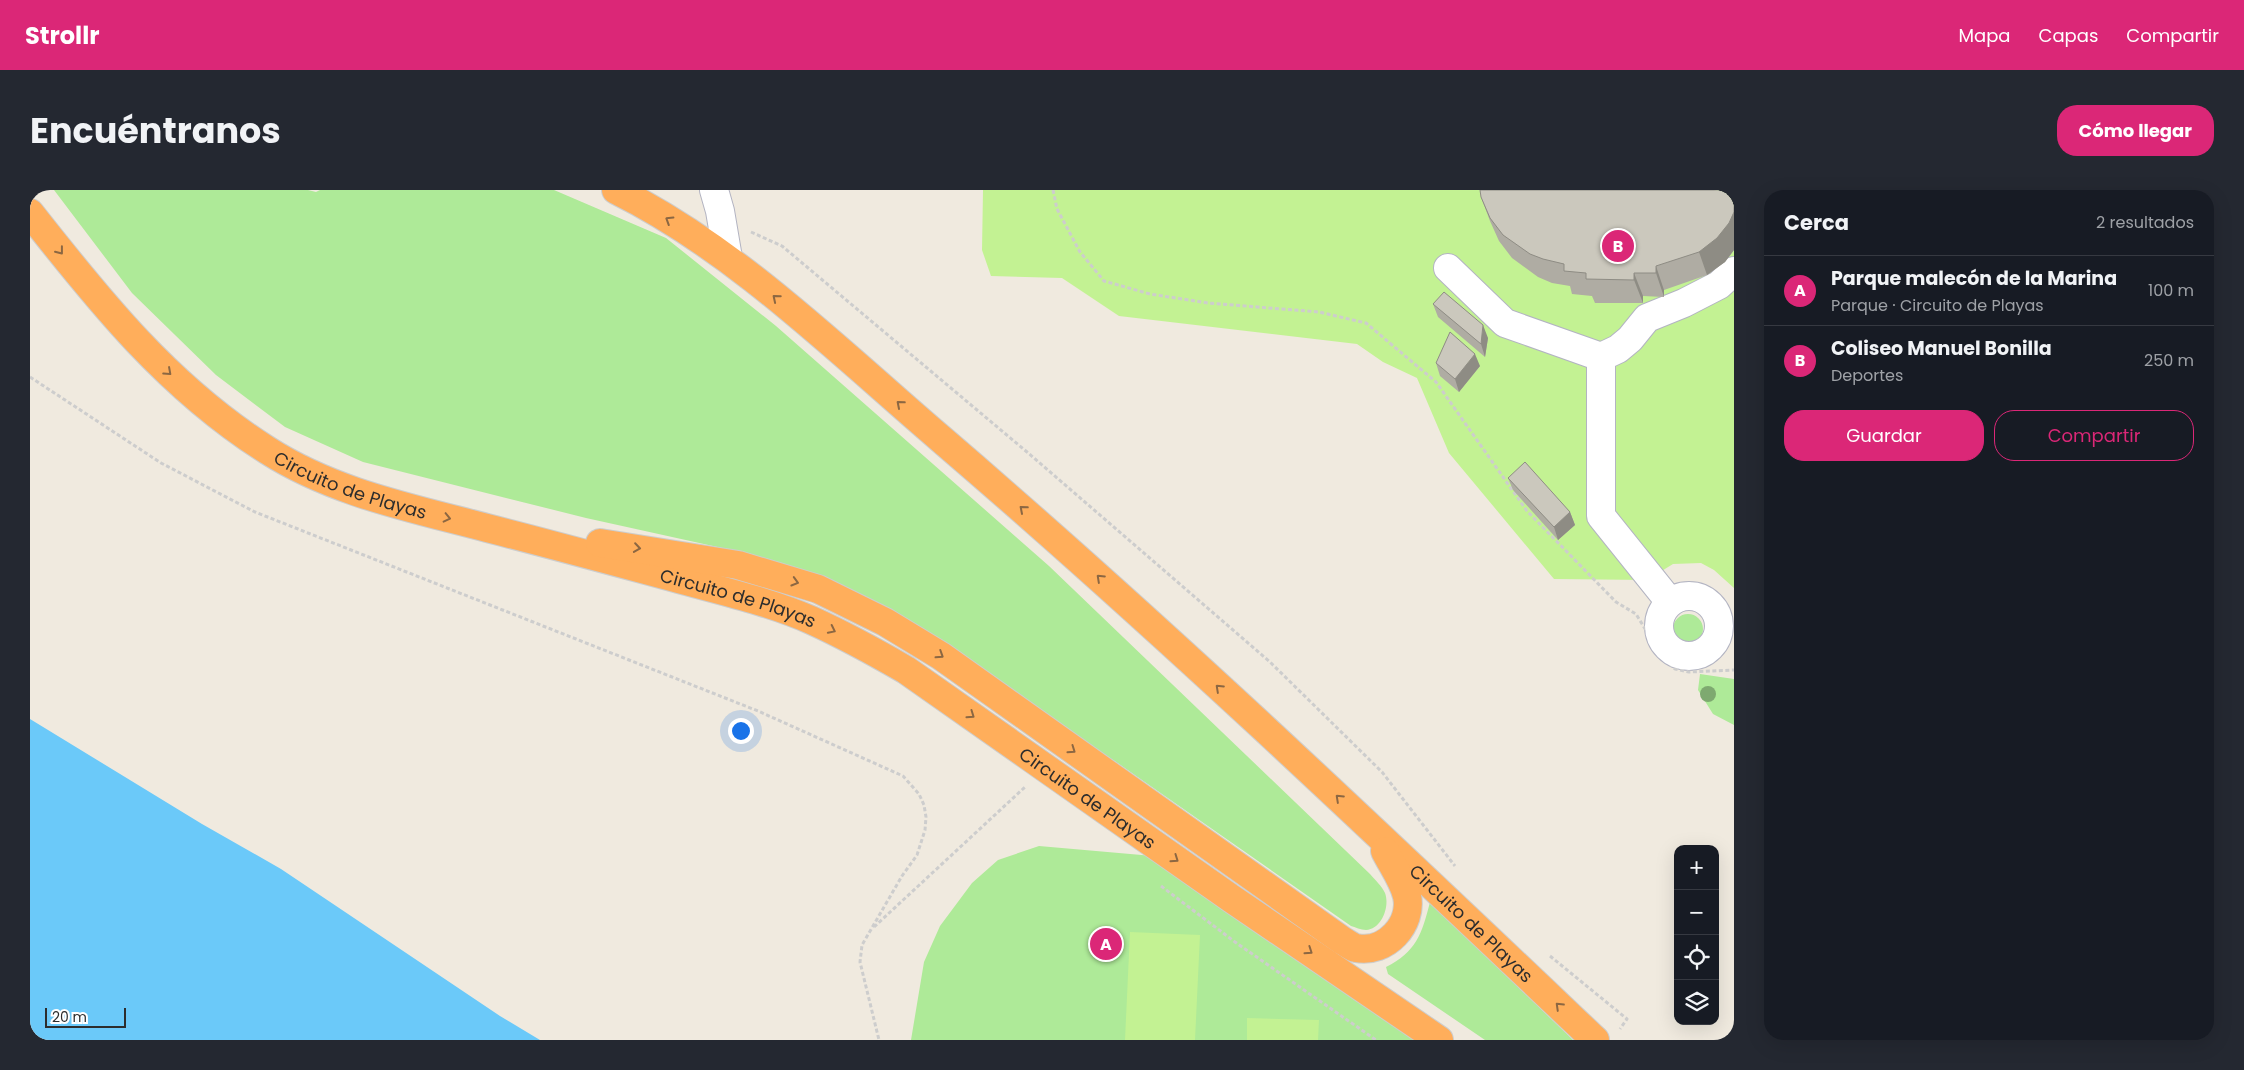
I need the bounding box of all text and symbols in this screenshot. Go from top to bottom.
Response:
text: Strollr [25,19,100,52]
text: Mapa [1958,23,2011,48]
text: Capas [2039,23,2098,48]
text: Compartir [2126,23,2219,48]
button: Cómo llegar [2057,105,2214,156]
text: Encuéntranos [30,106,281,155]
text: Cerca [1784,208,1849,237]
text: 2 resultados [2096,211,2194,234]
one-way arrow [665,217,674,227]
pin: B [1602,227,1634,265]
one-way arrow [55,245,63,254]
text: Parque malecón de la Marina [1831,265,2117,292]
text: A [1794,279,1806,302]
text: 100 m [2148,279,2194,302]
one-way arrow [773,294,782,303]
text: Parque · Circuito de Playas [1831,294,2044,317]
text: Coliseo Manuel Bonilla [1831,335,2052,362]
text: B [1795,349,1805,372]
text: 250 m [2144,349,2194,372]
text: Deportes [1831,364,1903,387]
one-way arrow [162,366,171,375]
one-way arrow [896,400,905,409]
button: Guardar [1784,410,1984,461]
button: Compartir [1994,410,2194,461]
street label: Circuito de Playas [269,445,430,525]
one-way arrow [1019,506,1028,515]
one-way arrow [443,512,452,523]
one-way arrow [633,542,641,553]
street label: Circuito de Playas [657,562,820,633]
one-way arrow [1096,575,1105,584]
one-way arrow [791,576,800,587]
one-way arrow [827,624,836,634]
one-way arrow [934,649,943,658]
one-way arrow [1216,685,1225,694]
one-way arrow [965,709,974,718]
your location [728,718,754,744]
street label: Circuito de Playas [1014,741,1161,854]
one-way arrow [1066,744,1076,753]
one-way arrow [1336,795,1345,804]
map controls [1674,845,1719,1025]
button: + [1674,845,1719,890]
one-way arrow [1169,853,1179,862]
street label: Circuito de Playas [1404,858,1539,988]
button: − [1674,890,1719,935]
pin: A [1090,925,1122,963]
button: locate [1674,935,1719,980]
one-way arrow [1304,945,1313,955]
button: layers [1674,980,1719,1025]
one-way arrow [1556,1003,1565,1012]
scale bar [45,1005,126,1028]
text: 20 m [52,1007,87,1027]

